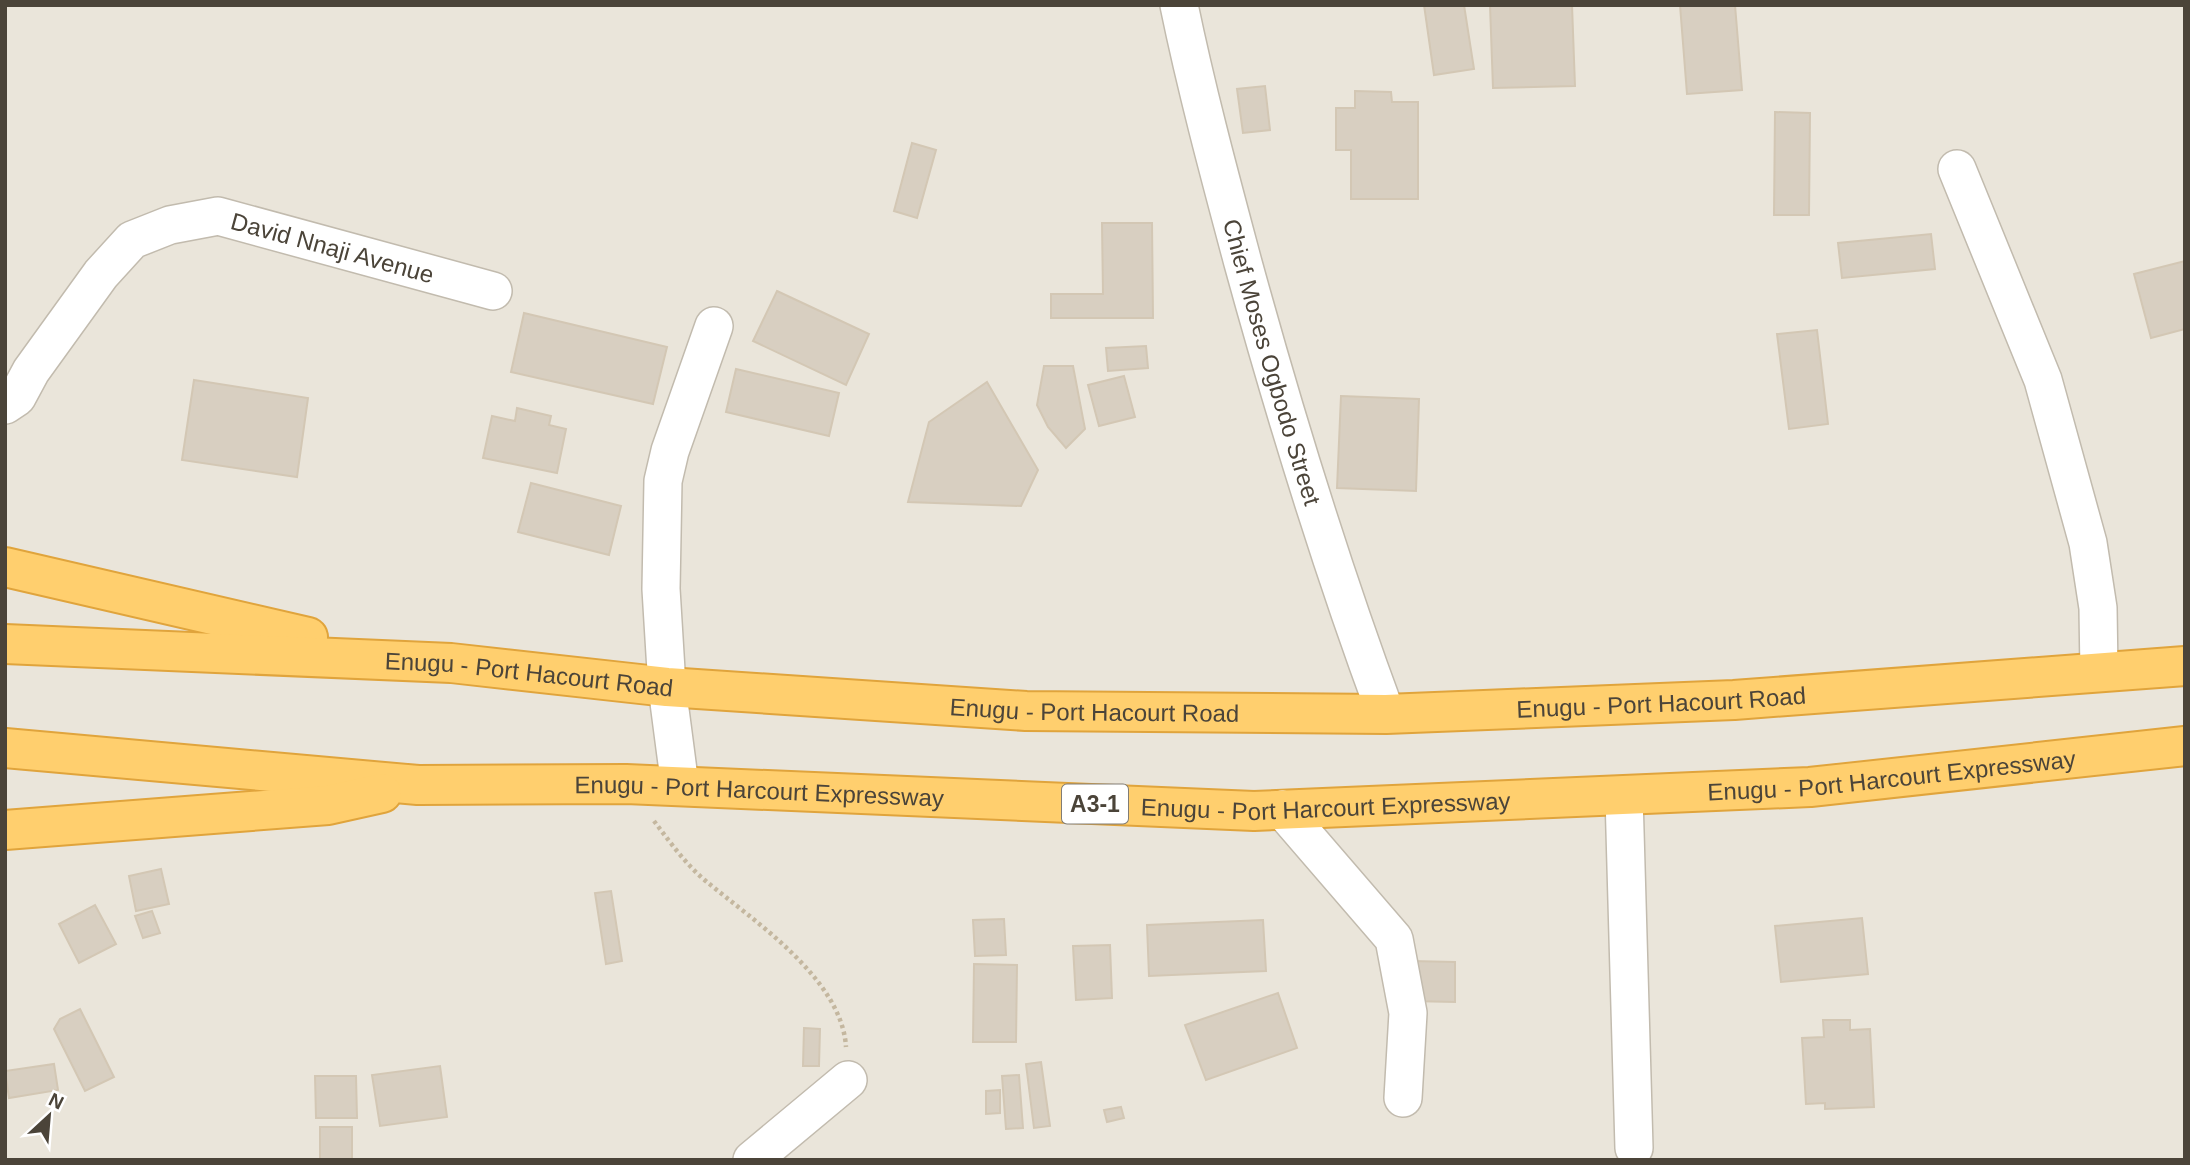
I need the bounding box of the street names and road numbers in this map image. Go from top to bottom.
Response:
street label: David Nnaji Avenue [228,207,437,288]
street label: Chief Moses Ogbodo Street [1218,216,1327,508]
street label: Enugu - Port Hacourt Road [384,647,675,701]
street label: Enugu - Port Hacourt Road [1516,681,1807,722]
street label: Enugu - Port Hacourt Road [949,692,1239,726]
street label: Enugu - Port Harcourt Expressway [1707,745,2077,805]
street label: Enugu - Port Harcourt Expressway [574,770,944,811]
road number: A3-1 [1062,784,1128,824]
street label: Enugu - Port Harcourt Expressway [1140,786,1511,825]

